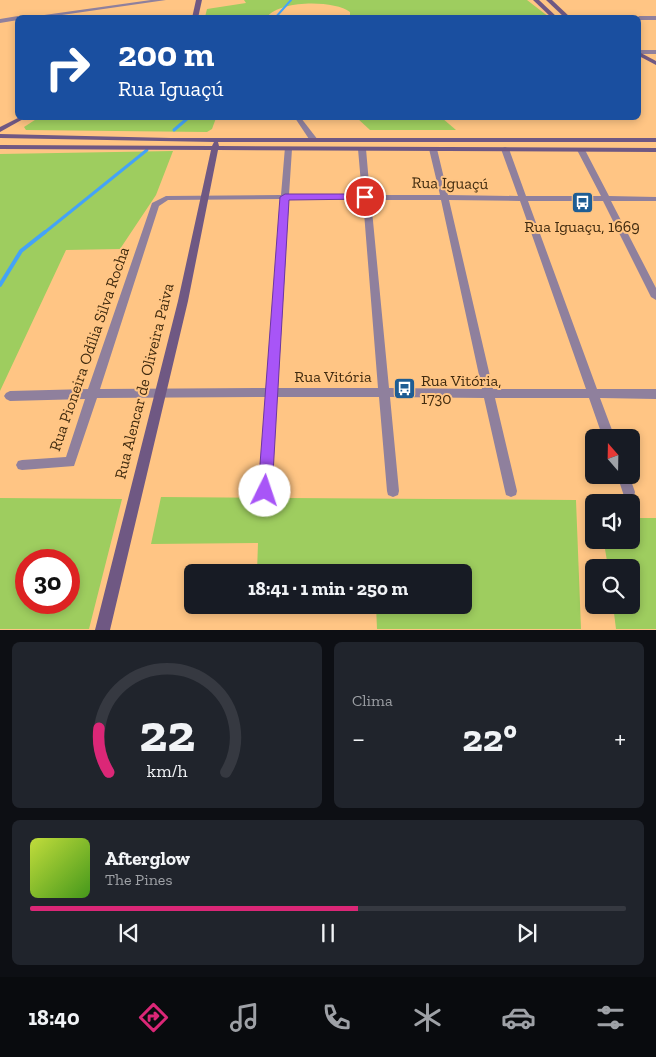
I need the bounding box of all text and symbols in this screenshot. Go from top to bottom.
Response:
text: 200 m [118,33,214,75]
icon: right [35,35,100,100]
text: Rua Iguaçú [118,75,224,102]
street label: Rua Iguaçú [411,173,489,193]
pin [344,176,386,218]
icon: arrive [351,183,379,211]
bus stop icon: Rua Iguaçu, 1669 [570,190,594,214]
place label: Rua Iguaçu, 1669 [524,217,640,236]
street label: Rua Pioneira Odília Silva Rocha [45,244,133,454]
street label: Rua Alencar de Oliveira Paiva [110,281,178,481]
street label: Rua Vitória [294,367,372,386]
place label: Rua Vitória, 1730 [421,371,501,408]
bus stop icon: Rua Vitória, 1730 [393,377,417,401]
north arrow [585,429,640,484]
map controls [585,429,640,614]
position arrow [238,464,290,516]
button: sound [585,494,640,549]
speed limit sign: 30 [15,549,80,614]
button: search [585,559,640,614]
text: 18:41 · 1 min · 250 m [248,577,408,600]
text: Clima [352,691,393,710]
text: 22 [139,702,195,764]
text: 22° [462,715,517,761]
text: − [352,722,365,755]
text: + [614,722,626,755]
text: km/h [147,760,187,782]
text: Afterglow [105,847,190,870]
text: The Pines [105,870,172,889]
icon: previous [115,919,143,947]
icon: pause [314,919,342,947]
icon: next [513,919,541,947]
icon: directions [136,1000,171,1035]
icon: music [227,1000,262,1035]
icon: phone [319,1000,354,1035]
icon: climate [410,1000,445,1035]
icon: car [501,1000,536,1035]
icon: filters [593,1000,628,1035]
text: 18:40 [28,1004,80,1031]

